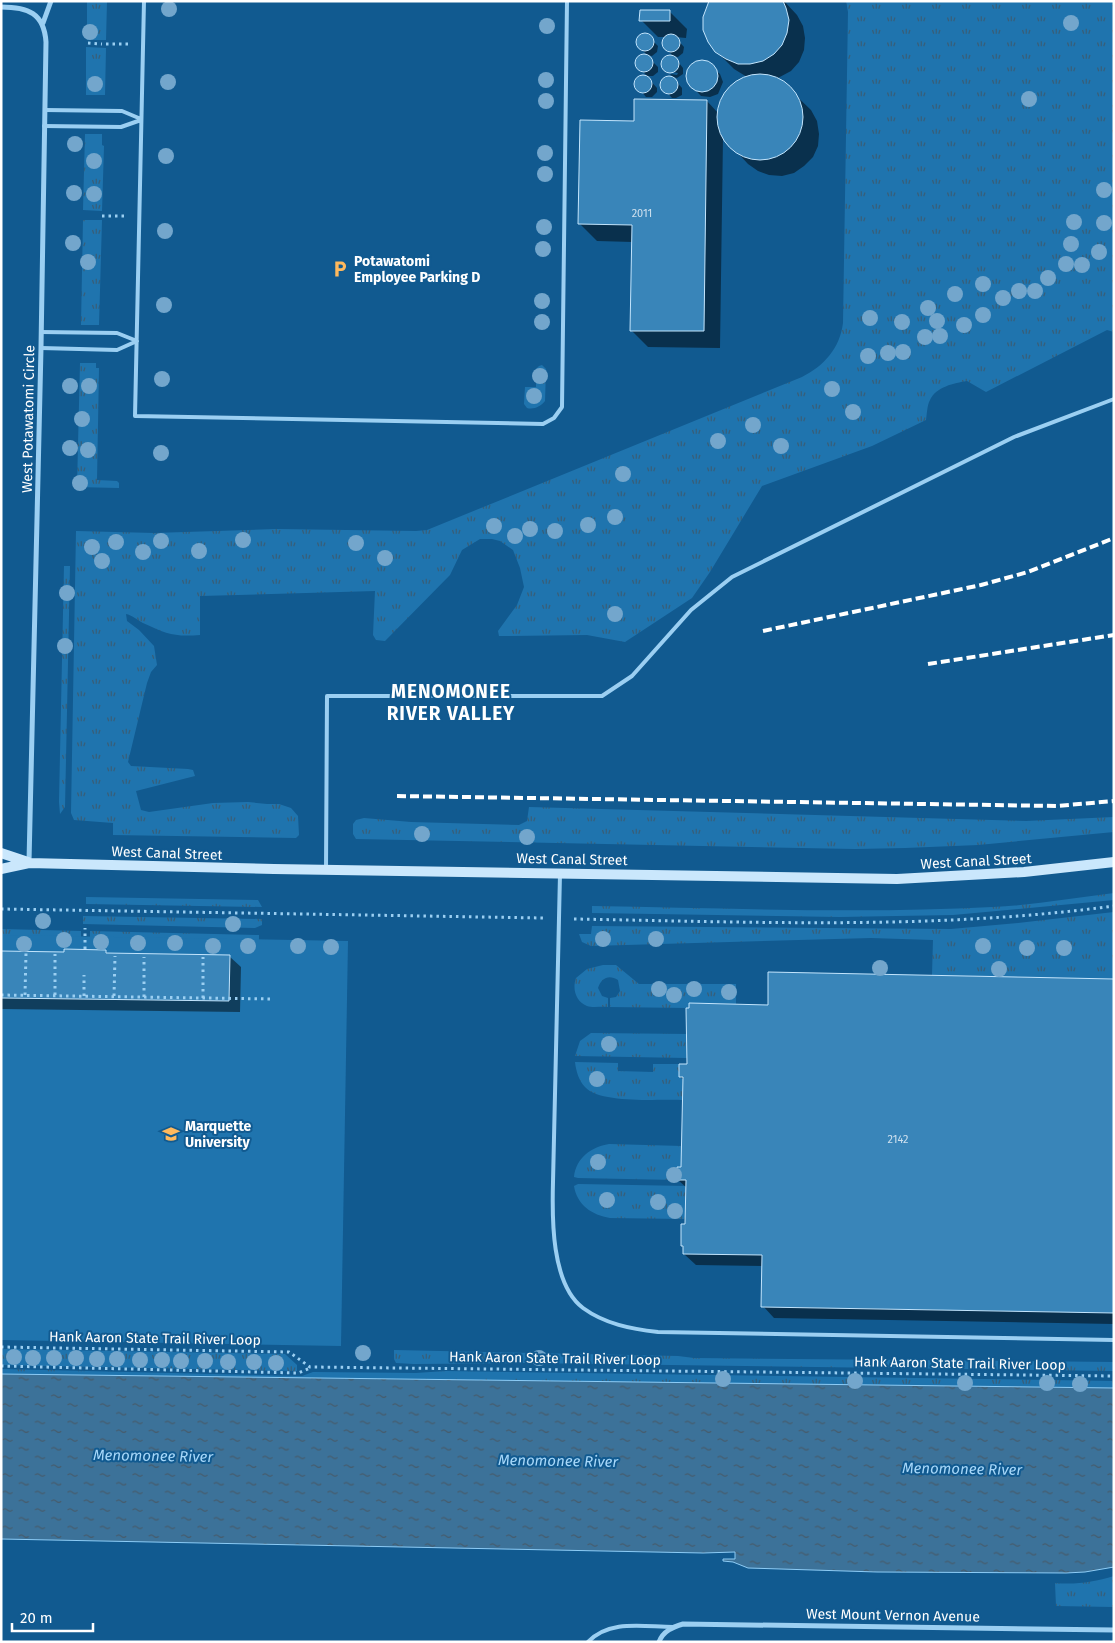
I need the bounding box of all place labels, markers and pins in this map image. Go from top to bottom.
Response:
place label: Potawatomi Employee Parking D [354,253,480,286]
parking icon: Potawatomi Employee Parking D [330,259,350,279]
place label: Marquette University [185,1118,252,1151]
school or university icon: Marquette University [161,1124,181,1144]

